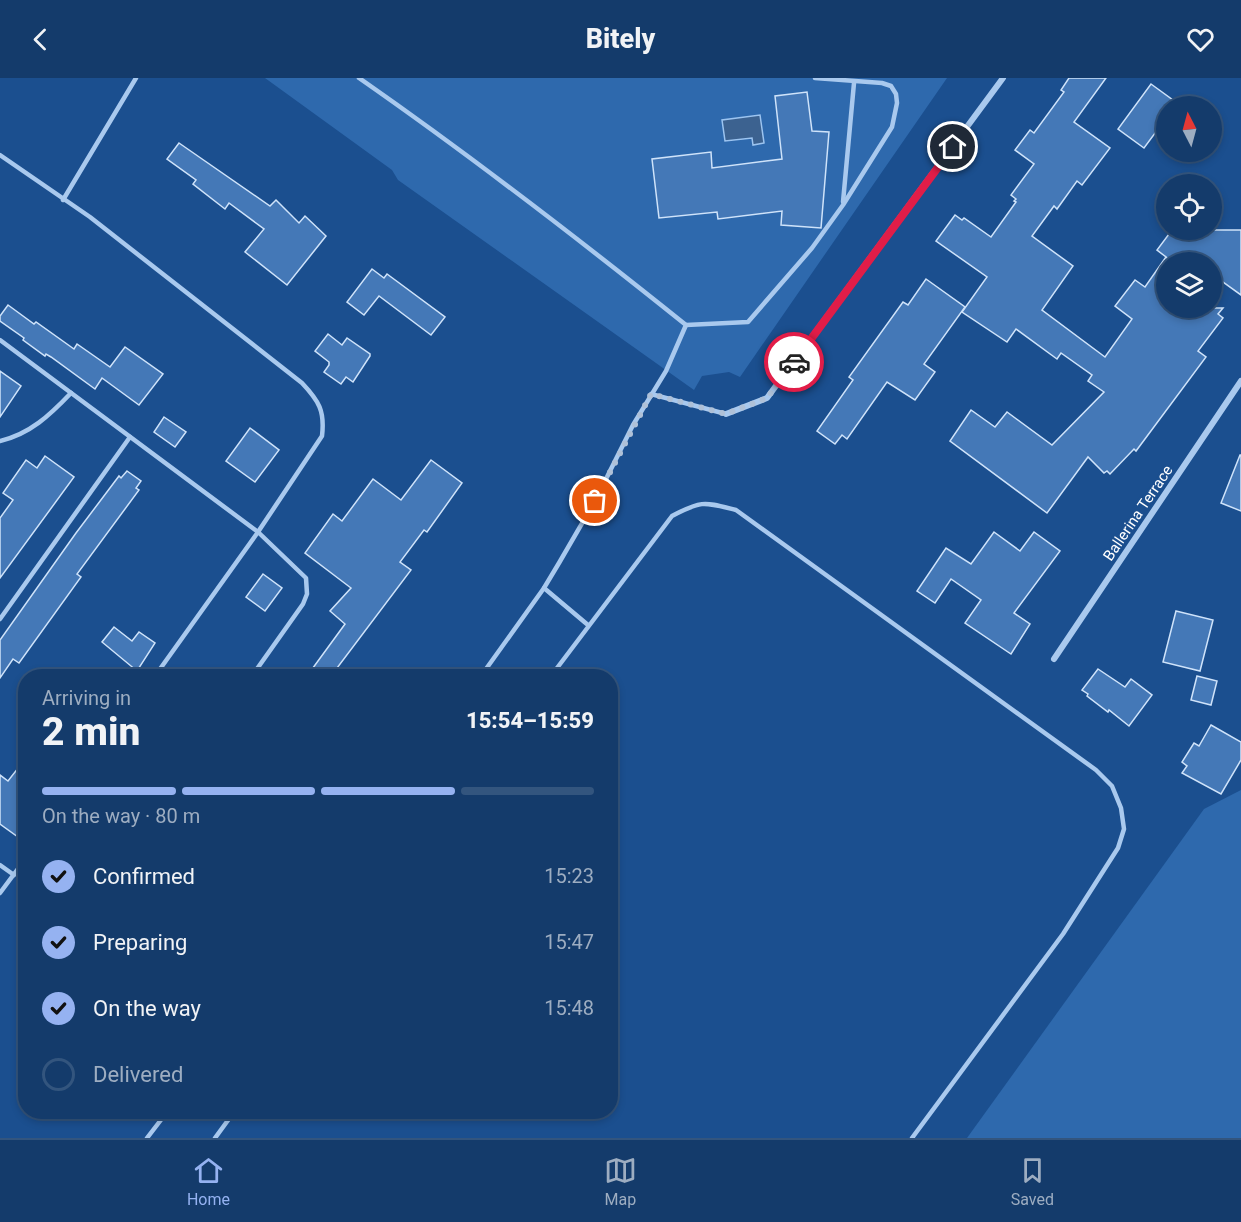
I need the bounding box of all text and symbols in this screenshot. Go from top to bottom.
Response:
icon: back [24,23,57,56]
text: Bitely [586,23,655,55]
icon: heart [1184,23,1217,56]
north arrow [1156,96,1222,162]
map controls [1156,96,1222,318]
pin [927,121,978,172]
icon: home [936,130,969,163]
button: locate [1156,174,1222,240]
button: layers [1156,252,1222,318]
courier [764,332,824,392]
icon: car [778,346,811,379]
street label: Ballerina Terrace [1099,462,1177,564]
pin [569,475,620,526]
icon: bag [578,484,611,517]
text: Arriving in [42,686,131,710]
text: 15:54–15:59 [466,708,594,733]
text: 2 min [42,709,140,755]
text: On the way · 80 m [42,804,200,828]
icon: check [42,860,75,893]
text: Confirmed [93,864,195,889]
text: 15:23 [544,864,594,888]
icon: check [42,926,75,959]
text: Preparing [93,930,187,955]
text: 15:47 [544,930,594,954]
icon: check [42,992,75,1025]
text: On the way [93,996,201,1021]
text: 15:48 [544,996,594,1020]
text: Delivered [93,1062,183,1087]
tab: Home [187,1154,230,1209]
tab: Map [604,1154,637,1209]
tab: Saved [1011,1154,1054,1209]

